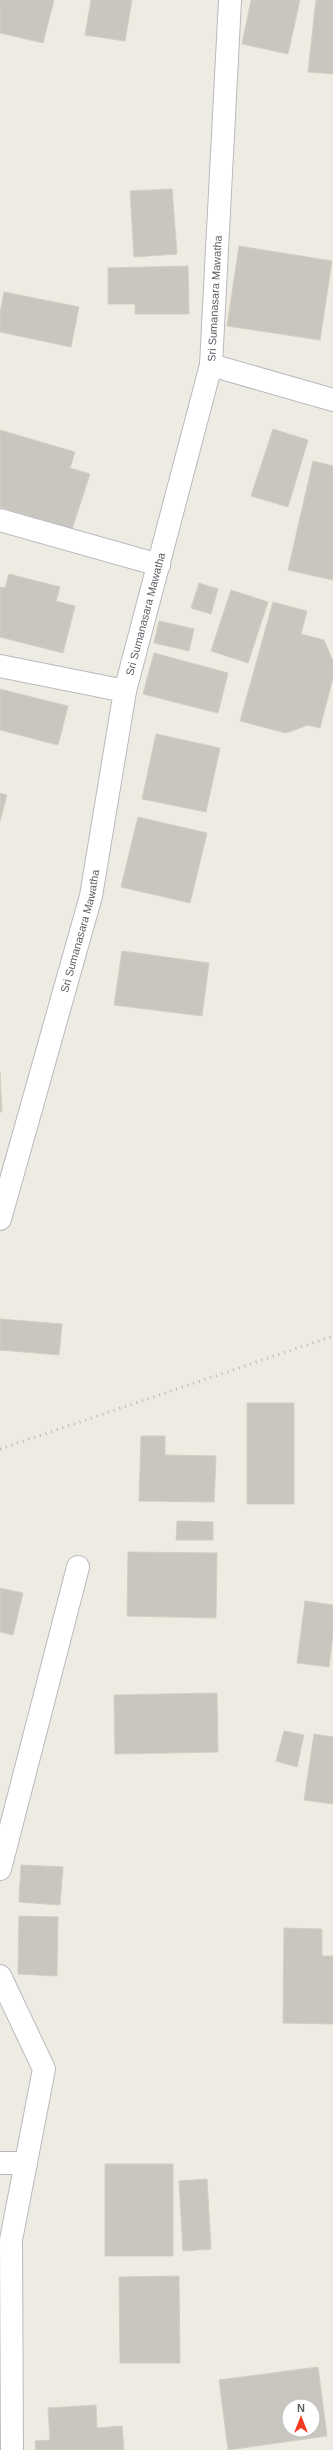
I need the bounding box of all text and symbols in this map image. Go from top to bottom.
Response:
street label: Sri Sumanasara Mawatha [205,234,224,362]
street label: Sri Sumanasara Mawatha [123,550,167,677]
street label: Sri Sumanasara Mawatha [58,868,101,994]
north arrow [281,2398,321,2438]
text: N [297,2402,305,2414]

